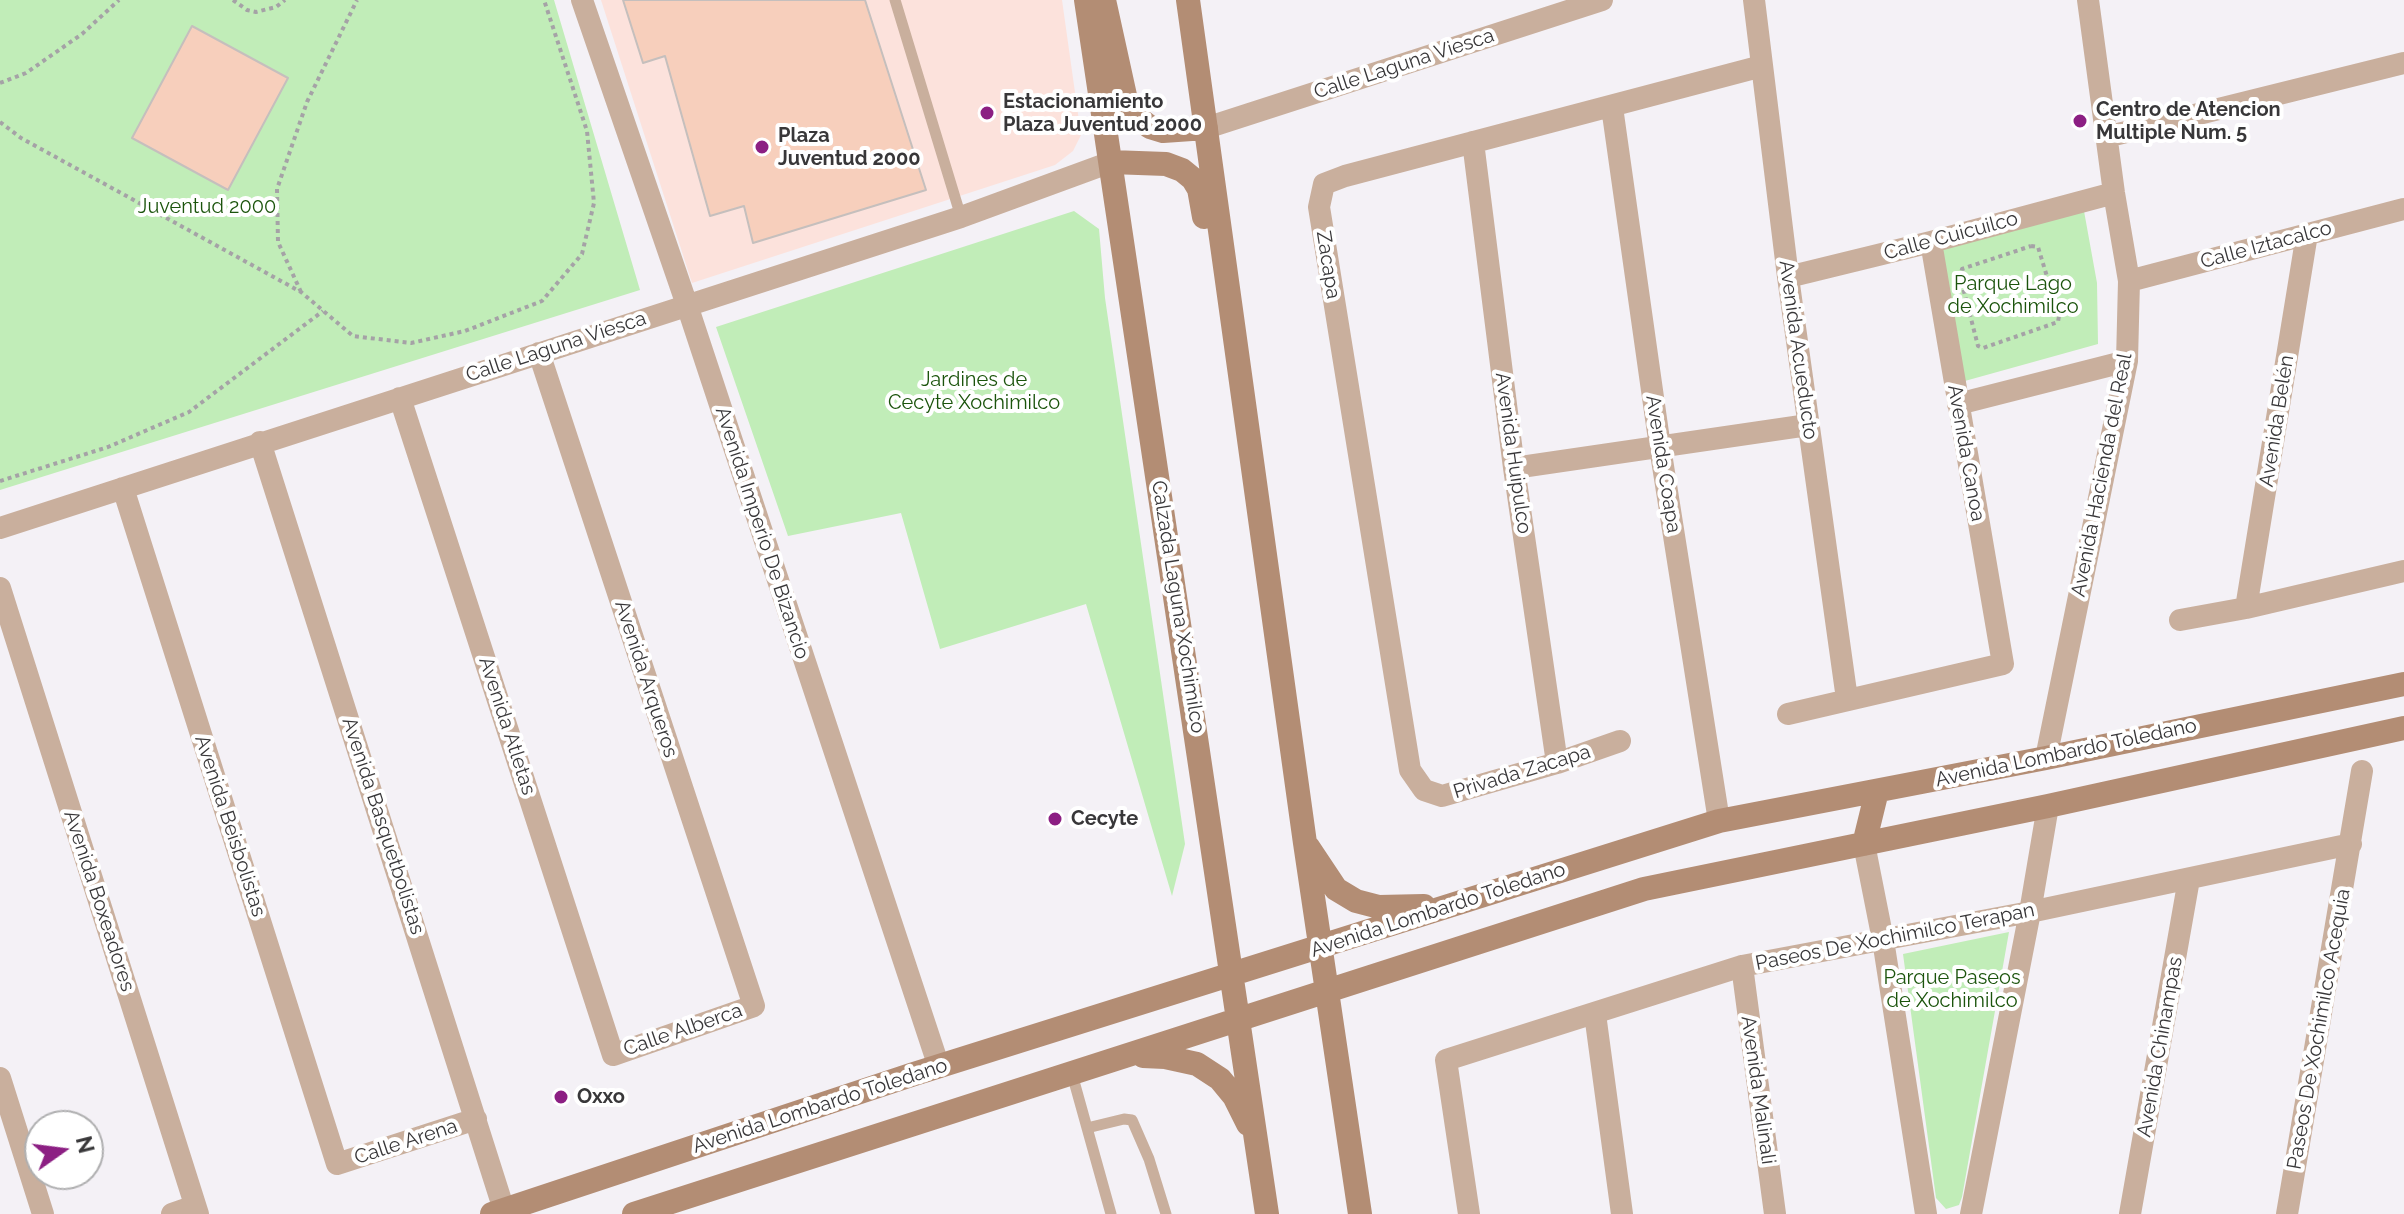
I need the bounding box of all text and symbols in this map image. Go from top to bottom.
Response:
street label: Calle Laguna Viesca [1311,24,1497,104]
place label: Estacionamiento Plaza Juventud 2000 [1003,90,1202,137]
place label: Centro de Atencion Multiple Num. 5 [2096,98,2281,145]
marker: Estacionamiento Plaza Juventud 2000 [978,104,996,122]
marker: Centro de Atencion Multiple Num. 5 [2071,112,2089,130]
place label: Plaza Juventud 2000 [778,124,920,171]
marker: Plaza Juventud 2000 [753,138,771,156]
park label: Juventud 2000 [138,195,276,219]
street label: Calle Cuicuilco [1881,207,2021,265]
street label: Calle Iztacalco [2198,216,2334,274]
street label: Zacapa [1311,229,1345,301]
street label: Avenida Acueducto [1774,259,1822,441]
park label: Parque Lago de Xochimilco [1947,272,2079,319]
street label: Calle Laguna Viesca [463,307,649,387]
street label: Avenida Hacienda del Real [2067,351,2137,599]
street label: Avenida Belén [2255,353,2299,489]
park label: Jardines de Cecyte Xochimilco [888,368,1060,415]
street label: Avenida Huipulco [1490,371,1536,535]
street label: Avenida Canoa [1942,383,1990,523]
street label: Avenida Coapa [1640,393,1686,535]
street label: Avenida Imperio De Bizancio [710,404,814,662]
street label: Calzada Laguna Xochimilco [1146,479,1210,735]
street label: Avenida Arqueros [609,597,683,761]
street label: Avenida Atletas [473,654,541,798]
street label: Avenida Basquetbolistas [337,714,429,938]
street label: Avenida Lombardo Toledano [1933,714,2199,792]
street label: Avenida Beisbolistas [189,732,271,920]
street label: Privada Zacapa [1451,740,1593,804]
place label: Cecyte [1071,807,1138,831]
street label: Avenida Boxeadores [58,808,140,994]
marker: Cecyte [1046,810,1064,828]
street label: Avenida Lombardo Toledano [1308,857,1568,963]
street label: Paseos De Xochimilco Acequia [2282,887,2356,1171]
street label: Paseos De Xochimilco Terapan [1753,898,2037,976]
street label: Avenida Chinampas [2132,955,2188,1139]
park label: Parque Paseos de Xochimilco [1883,966,2021,1013]
street label: Calle Alberca [620,998,746,1062]
street label: Avenida Malinali [1736,1014,1780,1166]
street label: Avenida Lombardo Toledano [690,1053,950,1159]
place label: Oxxo [577,1085,625,1109]
marker: Oxxo [552,1088,570,1106]
north arrow [24,1110,104,1190]
street label: Calle Arena [351,1114,461,1170]
text: N [71,1133,100,1156]

